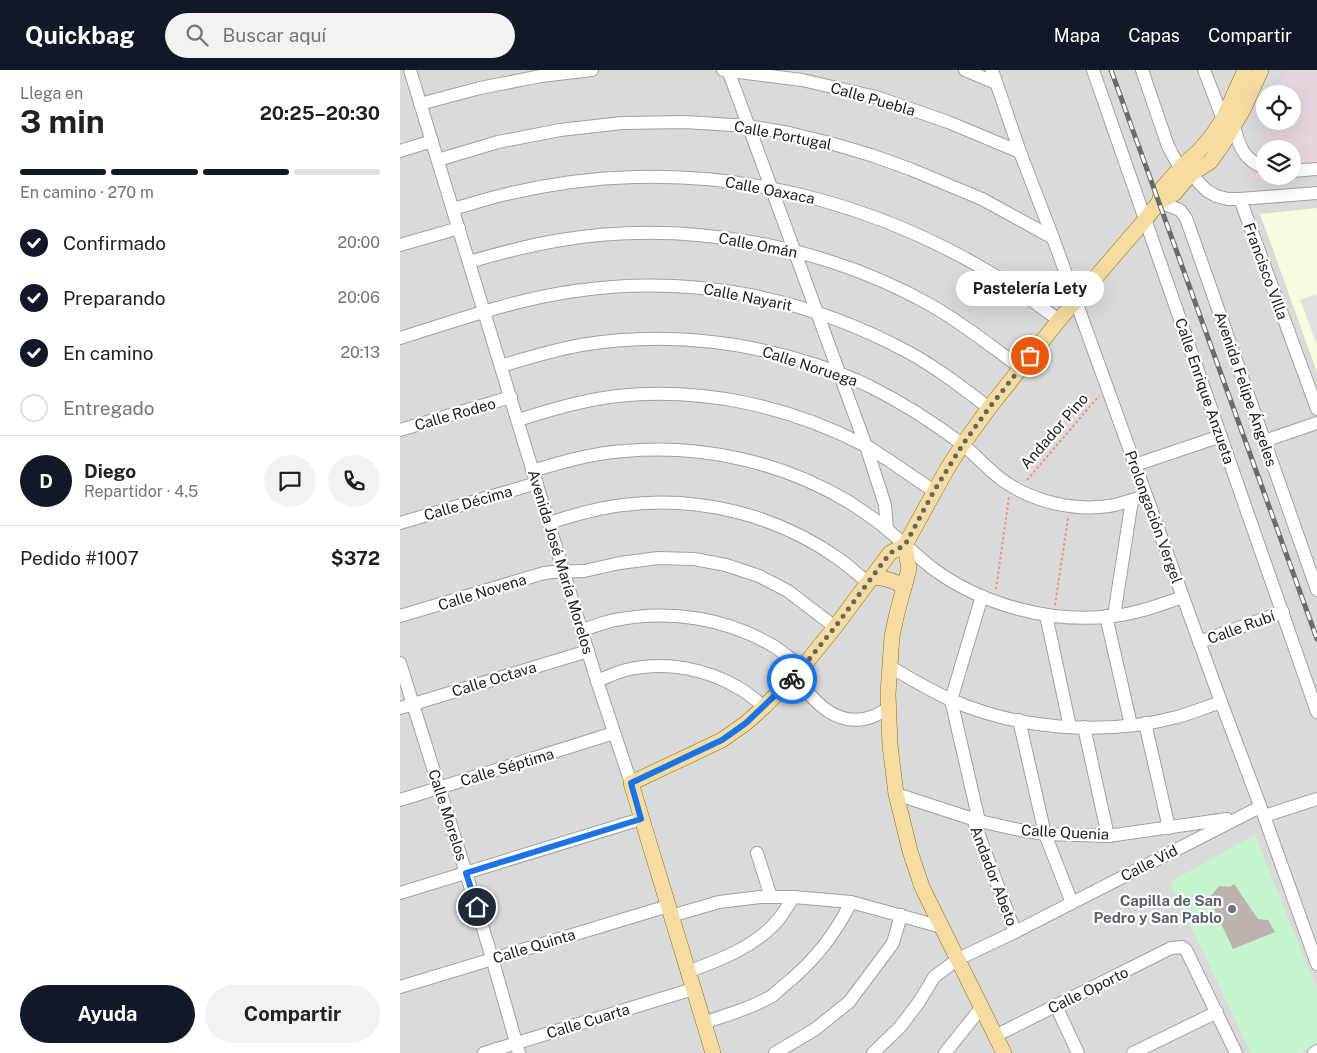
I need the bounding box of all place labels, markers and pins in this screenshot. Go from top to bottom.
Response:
callout: Pastelería Lety [956,271,1104,306]
pin [1009,335,1051,377]
pin [456,886,498,928]
place label: Capilla de San Pedro y San Pablo [1093,892,1222,926]
marker: Capilla de San Pedro y San Pablo [1226,903,1238,915]

